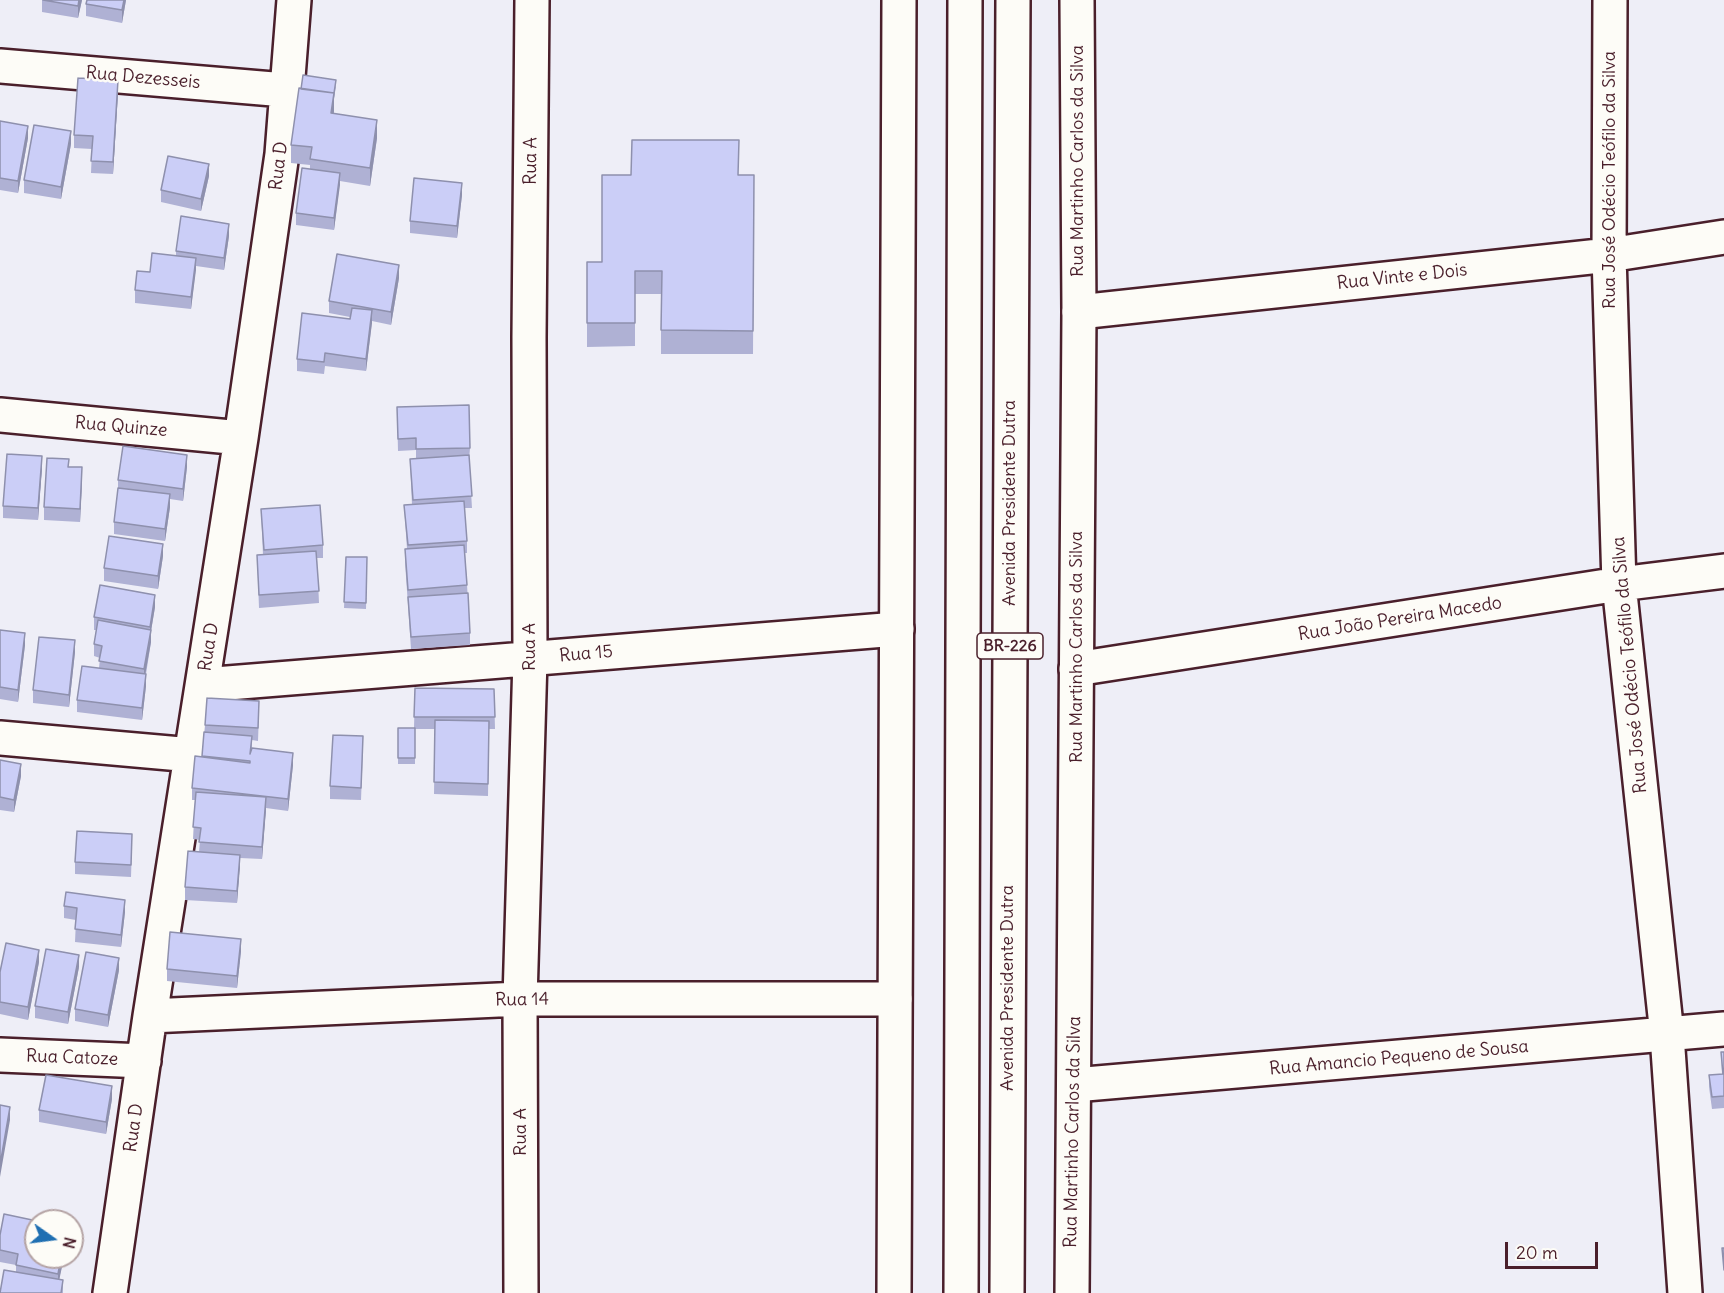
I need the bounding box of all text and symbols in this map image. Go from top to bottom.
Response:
street label: Rua Martinho Carlos da Silva [1067,45,1089,277]
street label: Rua José Odécio Teófilo da Silva [1599,51,1621,309]
street label: Rua Dezesseis [85,62,201,94]
street label: Rua A [520,137,542,185]
street label: Rua D [265,140,293,192]
street label: Rua Vinte e Dois [1336,259,1468,295]
street label: Avenida Presidente Dutra [999,400,1021,606]
street label: Rua Quinze [74,412,168,442]
street label: Rua Martinho Carlos da Silva [1066,531,1088,763]
street label: Rua José Odécio Teófilo da Silva [1608,536,1652,794]
street label: Rua João Pereira Macedo [1297,592,1503,646]
street label: Rua D [194,621,224,673]
street label: Rua A [519,623,541,671]
road number: BR-226 [977,633,1043,659]
street label: Rua 15 [558,641,614,667]
street label: Avenida Presidente Dutra [997,885,1019,1091]
street label: Rua 14 [495,989,549,1011]
street label: Rua Martinho Carlos da Silva [1060,1016,1086,1248]
street label: Rua Amancio Pequeno de Sousa [1268,1036,1530,1080]
street label: Rua Catoze [25,1046,119,1070]
street label: Rua D [120,1102,148,1154]
street label: Rua A [510,1108,532,1156]
north arrow [24,1209,84,1269]
scale bar [1508,1230,1601,1268]
text: N [58,1235,81,1251]
text: 20 m [1516,1241,1558,1264]

